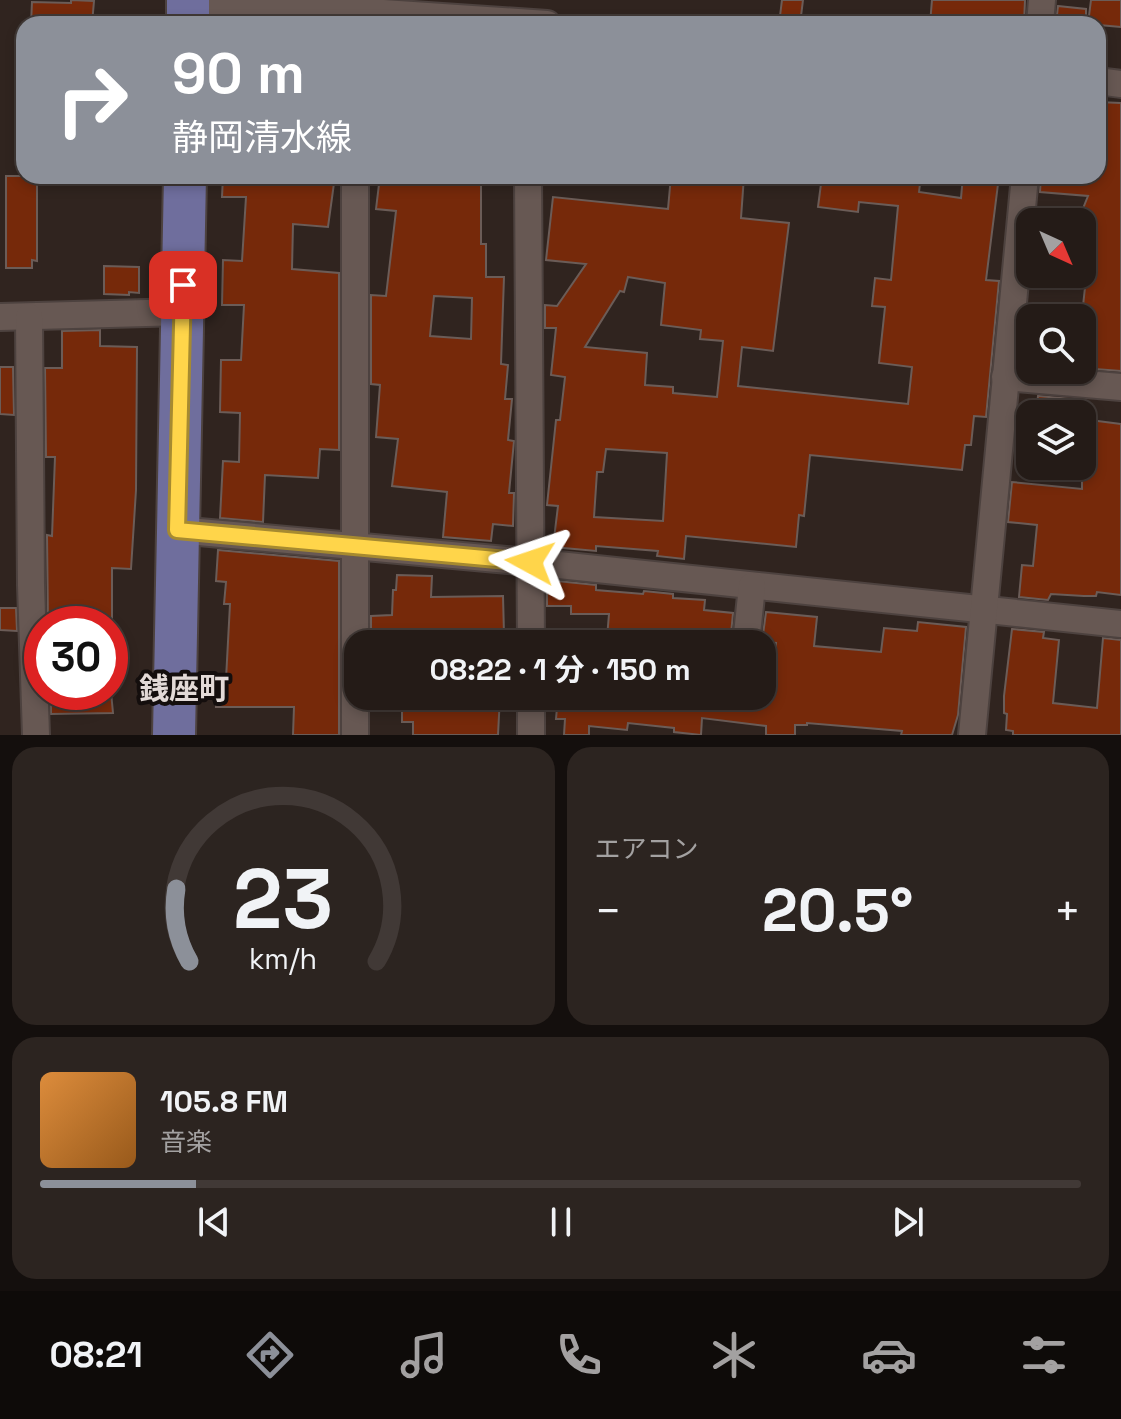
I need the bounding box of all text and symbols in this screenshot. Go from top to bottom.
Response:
text: 90 m [172,38,305,109]
icon: right [40,48,144,152]
text: 静岡清水線 [172,115,352,161]
north arrow [1016,208,1096,288]
map controls [1016,208,1096,480]
pin [149,251,217,319]
icon: arrive [161,263,205,307]
button: search [1016,304,1096,384]
button: layers [1016,400,1096,480]
position arrow [488,520,572,604]
speed limit sign: 30 [24,606,128,710]
text: 08:22 · 1 分 · 150 m [430,650,691,689]
district label: 銭座町 [139,669,229,708]
text: エアコン [595,832,699,866]
text: 23 [233,846,333,952]
text: 20.5° [762,872,913,949]
text: − [595,883,622,939]
text: + [1054,883,1081,939]
text: km/h [249,941,317,977]
text: 105.8 FM [160,1082,288,1121]
text: 音楽 [160,1125,212,1159]
icon: previous [192,1200,236,1244]
icon: pause [539,1200,583,1244]
icon: next [886,1200,930,1244]
icon: directions [242,1327,298,1383]
icon: music [396,1327,452,1383]
icon: phone [551,1327,607,1383]
icon: climate [706,1327,762,1383]
icon: car [861,1327,917,1383]
icon: filters [1016,1327,1072,1383]
text: 08:21 [49,1332,143,1378]

